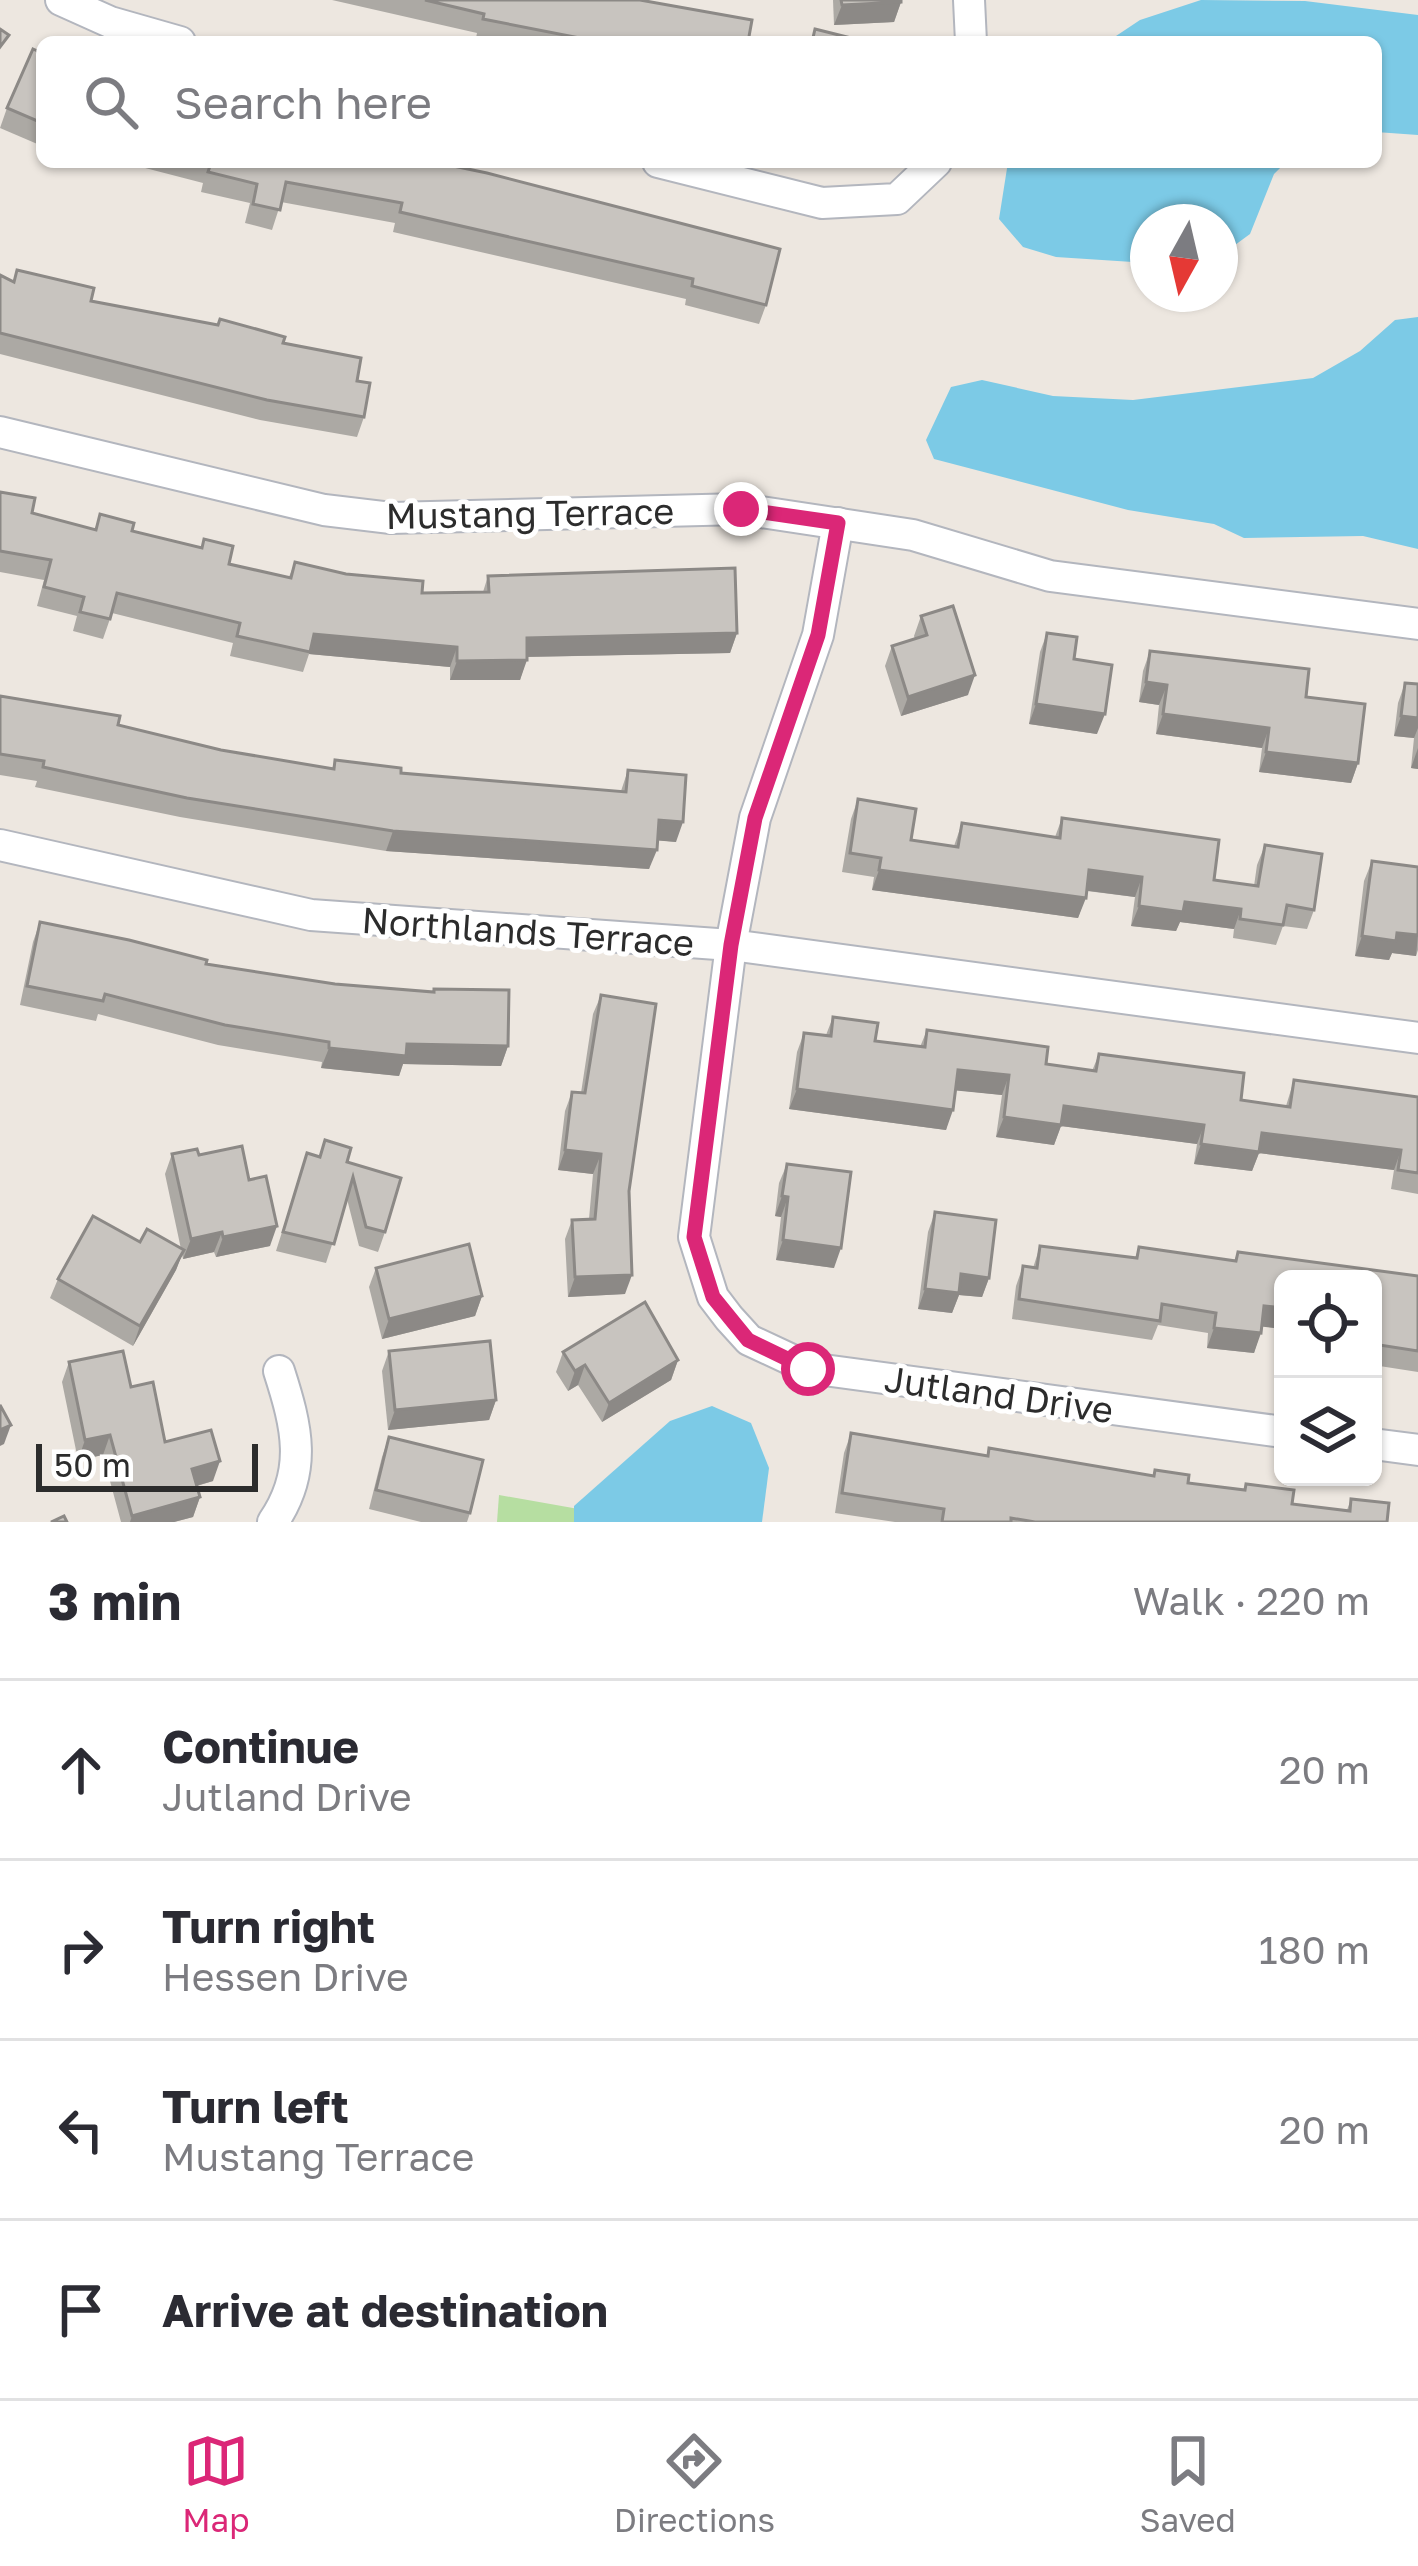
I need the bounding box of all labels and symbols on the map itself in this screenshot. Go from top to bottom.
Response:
north arrow [1130,204,1238,312]
route end [714,482,768,536]
street label: Mustang Terrace [385,489,675,537]
street label: Northlands Terrace [360,898,696,964]
route start [781,1342,835,1396]
street label: Jutland Drive [882,1357,1116,1431]
scale bar [36,1438,258,1491]

